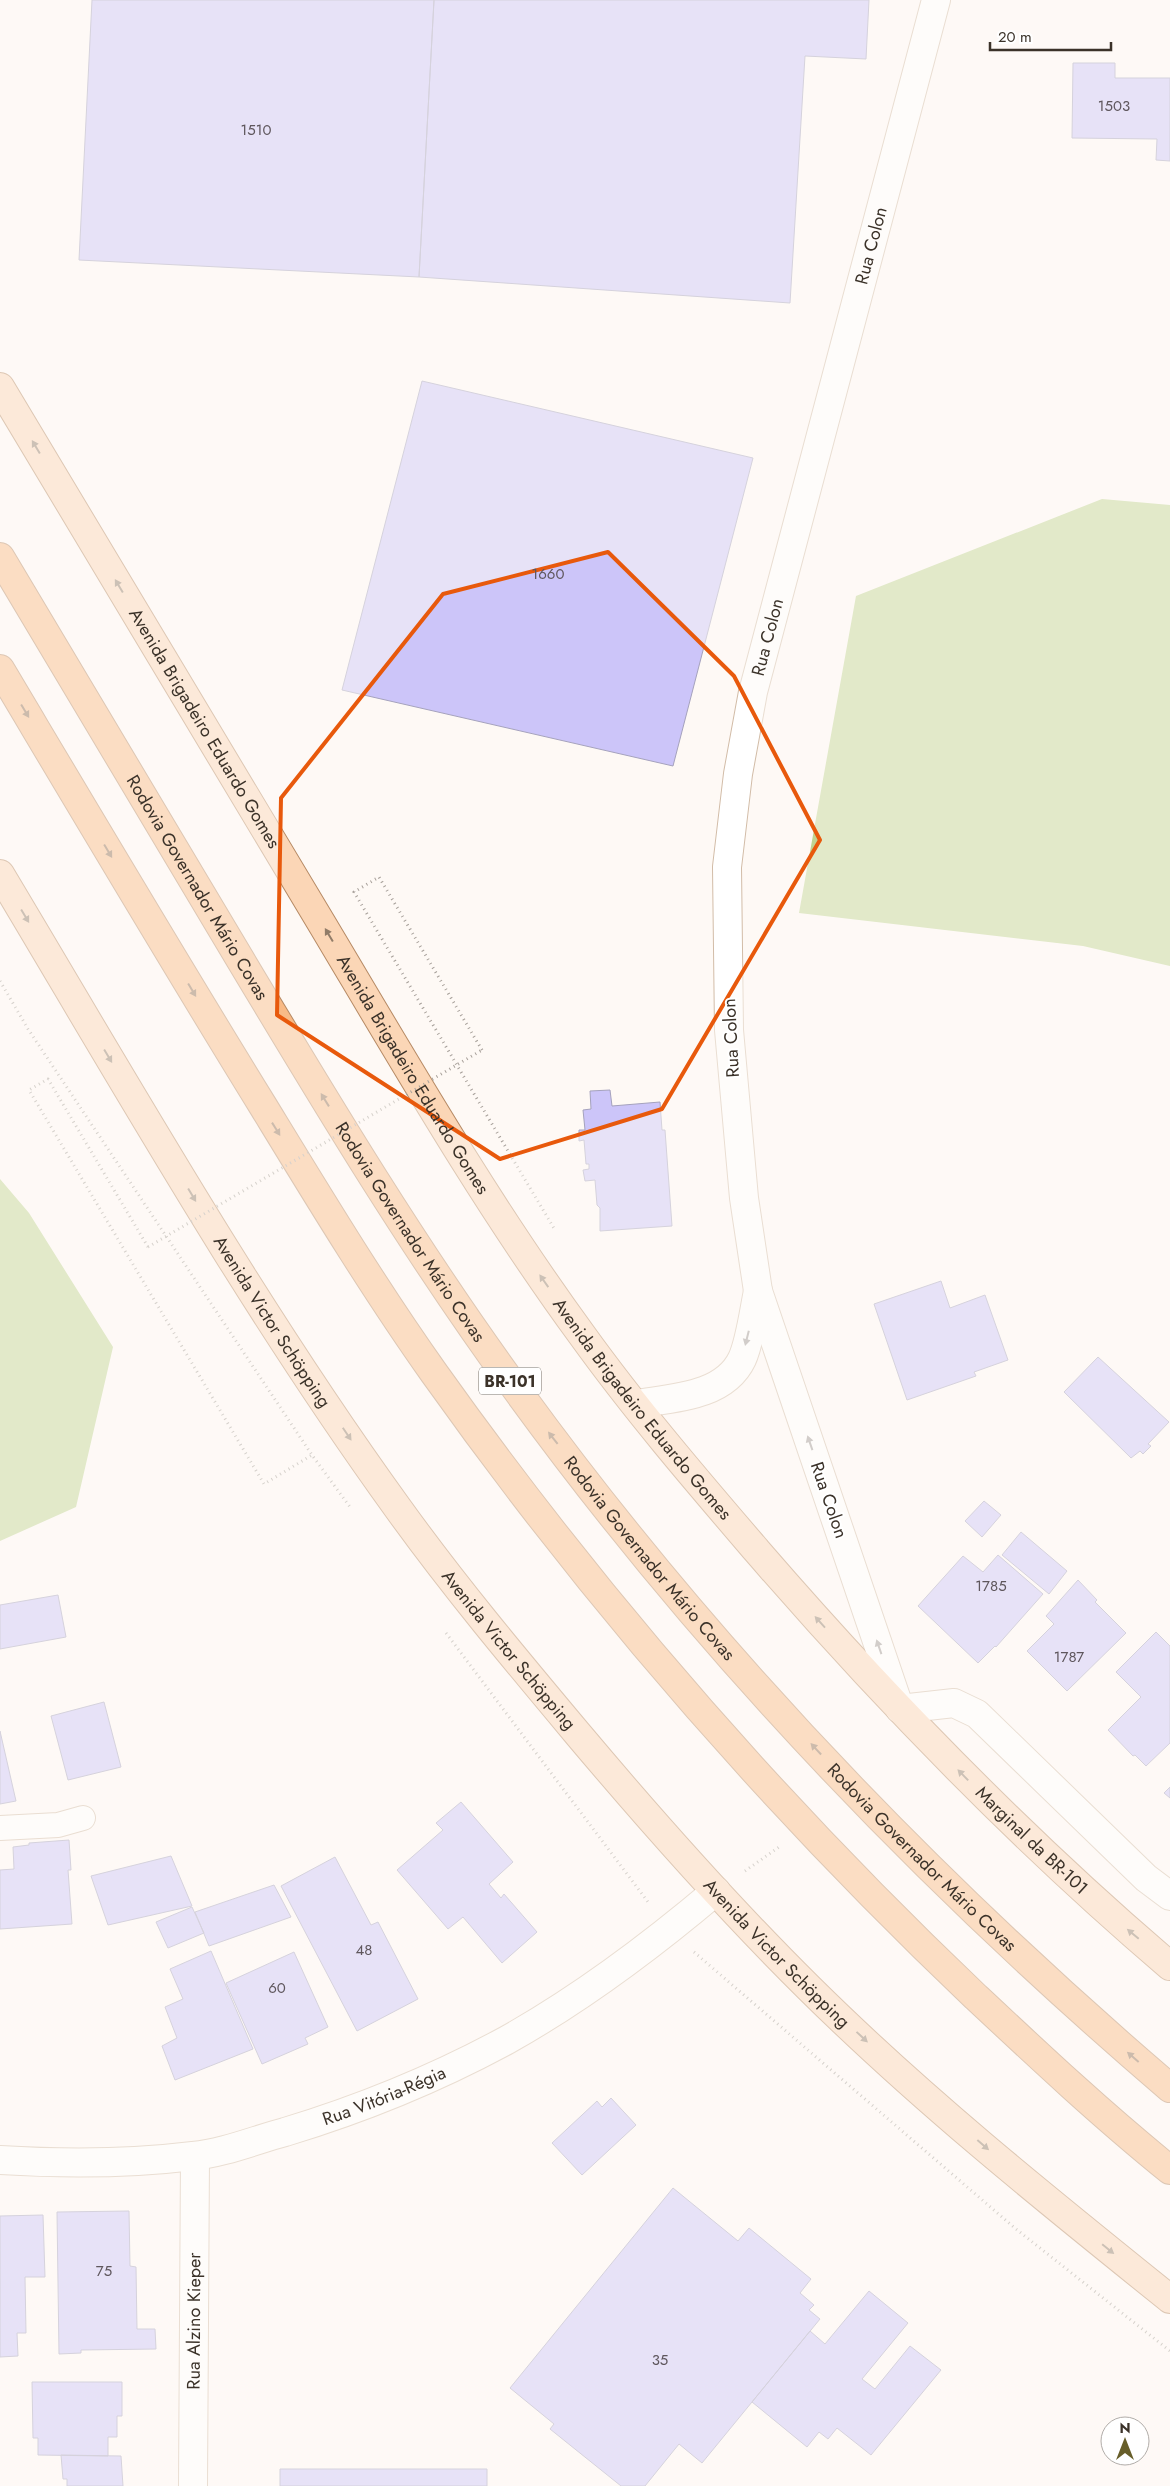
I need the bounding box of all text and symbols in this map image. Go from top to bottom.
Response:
scale bar [990,20,1111,52]
text: 20 m [998,26,1032,48]
house number: 1503 [1098,95,1130,117]
house number: 1510 [241,119,271,141]
street label: Rua Colon [848,204,894,287]
one-way arrow [31,440,40,453]
house number: 1660 [531,563,565,585]
one-way arrow [115,580,124,593]
street label: Rua Colon [745,595,790,679]
street label: Avenida Brigadeiro Eduardo Gomes [123,603,287,853]
one-way arrow [21,705,30,718]
street label: Rodovia Governador Mário Covas [120,770,275,1005]
one-way arrow [104,844,113,857]
one-way arrow [21,909,29,924]
one-way arrow [324,929,333,942]
street label: Avenida Brigadeiro Eduardo Gomes [330,950,496,1199]
one-way arrow [187,983,196,996]
street label: Rua Colon [716,998,746,1078]
one-way arrow [104,1049,113,1062]
one-way arrow [320,1093,330,1107]
street label: Rodovia Governador Mário Covas [329,1117,492,1347]
one-way arrow [272,1122,281,1135]
one-way arrow [187,1189,196,1202]
street label: Avenida Victor Schöpping [207,1231,337,1413]
one-way arrow [539,1274,549,1288]
street label: Avenida Brigadeiro Eduardo Gomes [546,1293,738,1526]
one-way arrow [743,1331,751,1346]
road number: BR-101 [479,1368,541,1394]
one-way arrow [342,1427,352,1441]
one-way arrow [547,1431,558,1444]
one-way arrow [806,1435,814,1450]
street label: Rodovia Governador Mário Covas [557,1451,741,1666]
street label: Rua Colon [804,1458,854,1542]
street label: Avenida Victor Schöpping [436,1564,582,1736]
house number: 1785 [975,1575,1007,1597]
one-way arrow [814,1616,826,1628]
one-way arrow [875,1639,882,1654]
house number: 1787 [1054,1646,1084,1668]
one-way arrow [810,1743,822,1755]
street label: Rodovia Governador Mário Covas [821,1757,1023,1958]
one-way arrow [958,1769,970,1781]
street label: Marginal da BR-101 [970,1780,1094,1901]
street label: Avenida Victor Schöpping [697,1873,856,2034]
one-way arrow [1126,1929,1139,1940]
house number: 48 [356,1939,372,1961]
house number: 60 [268,1977,286,1999]
one-way arrow [855,2031,867,2043]
one-way arrow [1127,2051,1140,2062]
street label: Rua Vitória-Régia [319,2060,450,2132]
one-way arrow [976,2139,989,2150]
one-way arrow [1101,2244,1115,2254]
street label: Rua Alzino Kieper [181,2252,207,2390]
house number: 75 [96,2260,112,2282]
house number: 35 [652,2349,668,2371]
north arrow [1100,2416,1150,2466]
text: N [1119,2418,1131,2438]

